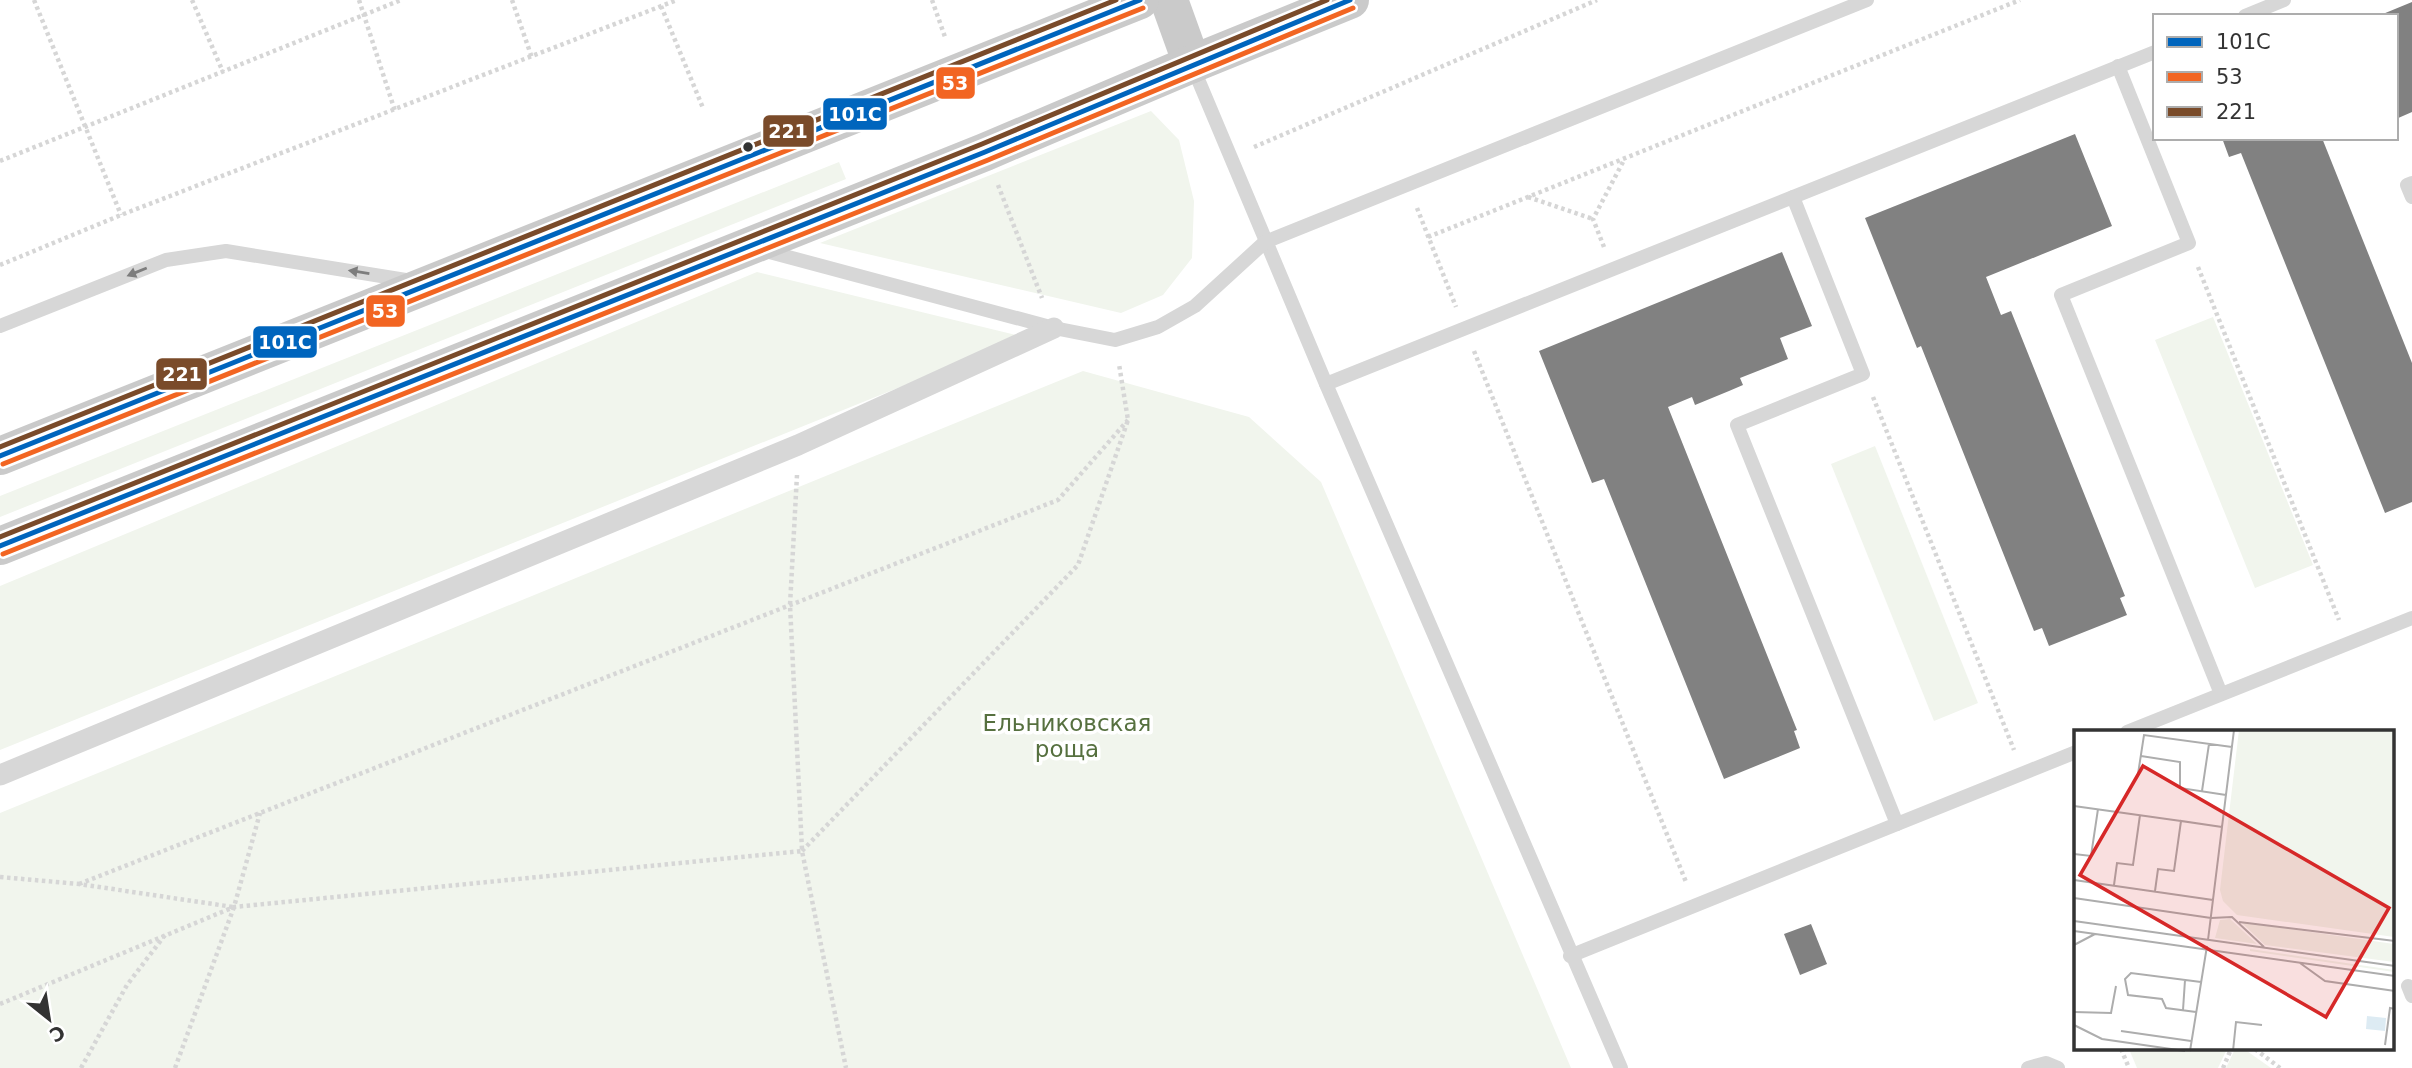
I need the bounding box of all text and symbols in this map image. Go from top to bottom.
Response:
legend [2153,14,2398,140]
text: 101С [2216,30,2271,54]
text: 53 [2216,65,2243,89]
line badge: 53 [935,66,976,100]
text: 53 [942,72,968,94]
line badge: 101С [822,97,888,131]
text: 221 [2216,100,2256,124]
text: 101С [828,103,882,125]
line badge: 221 [762,114,815,148]
text: 221 [768,120,808,142]
unlabelled marker [741,140,755,154]
one-way arrow [126,266,147,277]
one-way arrow [348,266,370,277]
line badge: 53 [365,294,406,328]
text: 53 [372,300,398,322]
line badge: 101С [252,325,318,359]
text: 101С [258,331,312,353]
line badge: 221 [155,357,208,391]
text: 221 [162,363,202,385]
park label: Ельниковская роща [983,710,1151,762]
inset map [2074,730,2394,1050]
north arrow [14,984,84,1054]
text: С [46,1021,69,1047]

